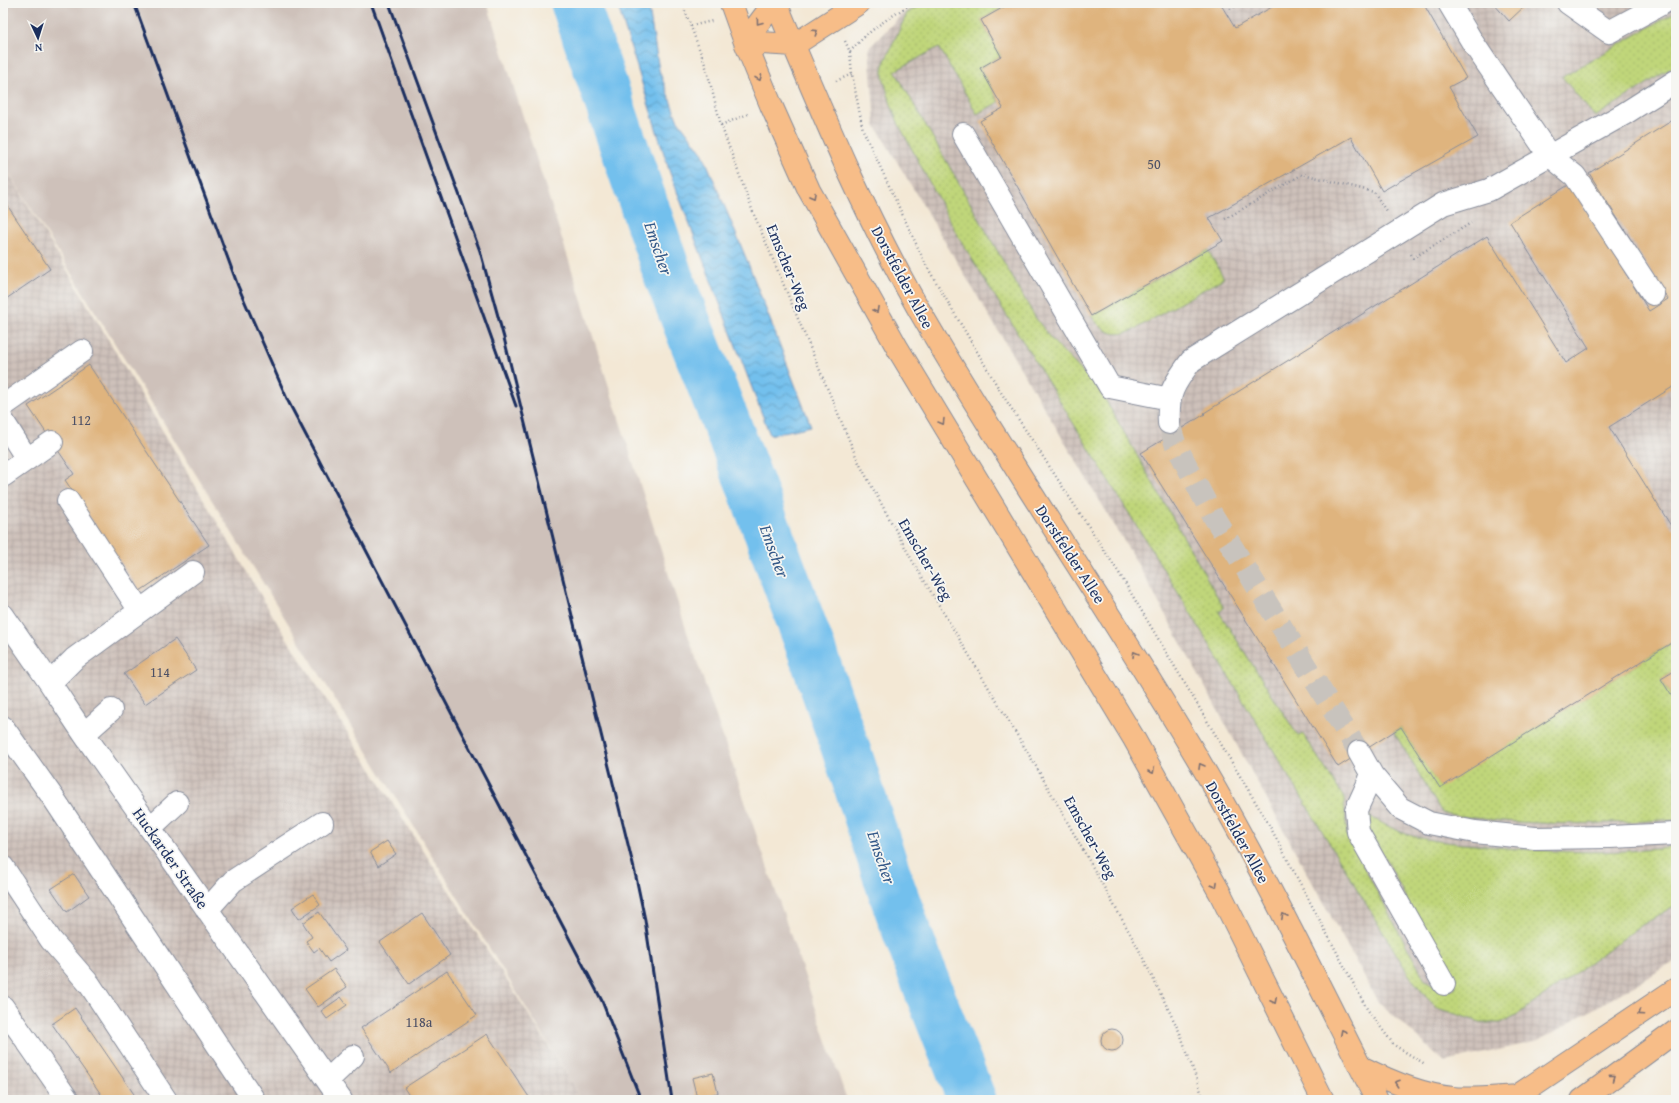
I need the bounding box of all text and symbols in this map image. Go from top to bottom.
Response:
north arrow [18,18,58,58]
one-way arrow [757,18,764,25]
one-way arrow [811,29,818,37]
text: N [34,40,43,56]
one-way arrow [755,74,763,81]
house number: 50 [1147,154,1161,174]
one-way arrow [808,192,815,199]
water label: Emscher [638,217,680,279]
street label: Emscher-Weg [761,220,817,314]
street label: Dorstfelder Allee [866,221,940,333]
one-way arrow [872,306,879,313]
house number: 112 [71,410,91,430]
one-way arrow [937,418,945,425]
street label: Dorstfelder Allee [1030,500,1112,608]
street label: Emscher-Weg [893,513,959,605]
water label: Emscher [754,520,796,582]
one-way arrow [1132,651,1139,658]
house number: 114 [150,662,170,682]
one-way arrow [1199,763,1206,770]
one-way arrow [1147,767,1155,774]
street label: Dorstfelder Allee [1200,777,1276,887]
street label: Emscher-Weg [1058,791,1124,883]
street label: Huckarder Straße [127,802,215,914]
water label: Emscher [861,826,903,888]
one-way arrow [1211,880,1218,888]
one-way arrow [1281,913,1289,921]
one-way arrow [1269,996,1277,1004]
one-way arrow [1637,1008,1644,1016]
house number: 118a [406,1012,433,1032]
one-way arrow [1340,1029,1348,1036]
one-way arrow [1609,1075,1616,1082]
one-way arrow [1393,1079,1400,1087]

